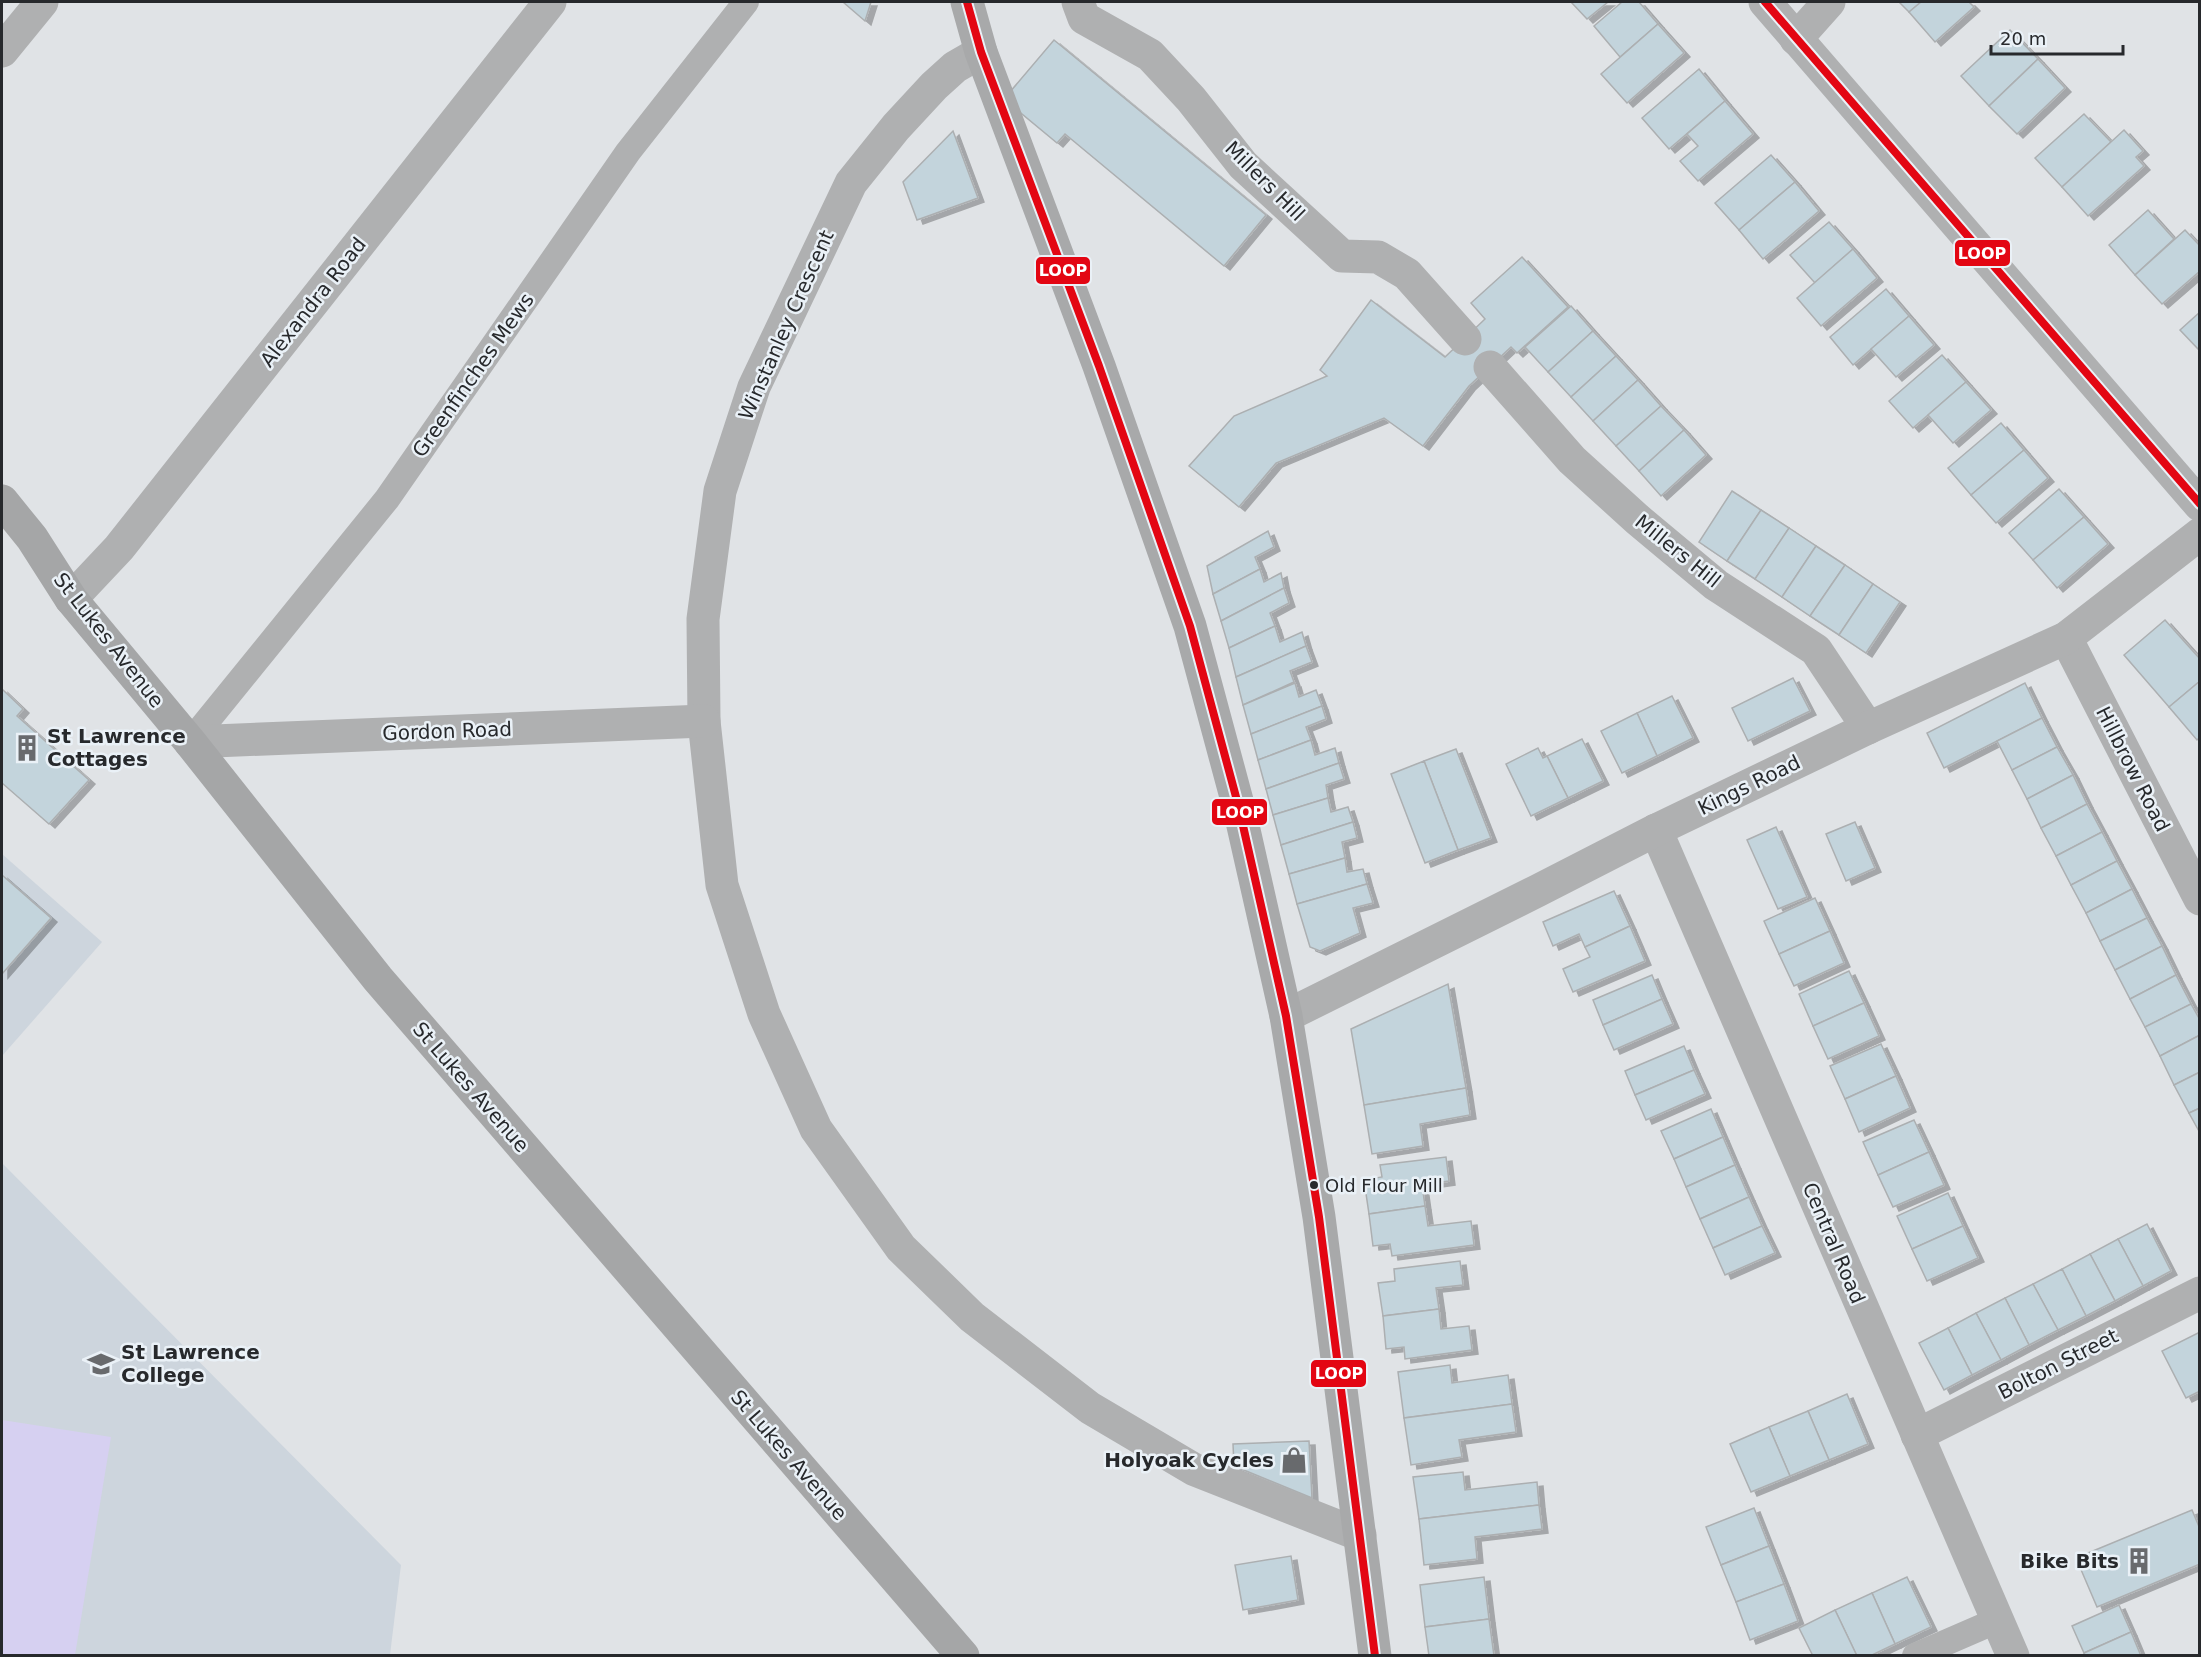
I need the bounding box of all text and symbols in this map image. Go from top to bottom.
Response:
scale bar [1991,18,2123,56]
text: 20 m [2000,28,2046,49]
street label: Millers Hill [1220,136,1310,226]
street label: Winstanley Crescent [733,226,839,424]
street label: Alexandra Road [255,232,371,372]
line badge: LOOP [1954,239,2011,267]
text: LOOP [1958,244,2007,263]
line badge: LOOP [1035,256,1091,285]
text: LOOP [1039,261,1088,280]
street label: Greenfinches Mews [407,288,539,462]
street label: Millers Hill [1630,509,1726,593]
street label: St Lukes Avenue [49,568,169,712]
street label: Hillbrow Road [2091,702,2175,836]
street label: Gordon Road [382,717,512,745]
place label: St Lawrence Cottages [47,724,186,771]
building icon: St Lawrence Cottages [12,733,42,763]
street label: Kings Road [1694,750,1804,820]
line badge: LOOP [1211,798,1268,826]
text: LOOP [1216,803,1265,822]
street label: St Lukes Avenue [408,1017,534,1157]
place label: Old Flour Mill [1325,1175,1443,1196]
marker: Old Flour Mill [1308,1179,1320,1191]
street label: Central Road [1798,1179,1870,1307]
street label: Bolton Street [1994,1323,2122,1405]
place label: St Lawrence College [121,1340,260,1387]
school or university icon: St Lawrence College [86,1349,116,1379]
line badge: LOOP [1310,1359,1367,1388]
text: LOOP [1315,1364,1364,1383]
street label: St Lukes Avenue [726,1385,852,1525]
shop icon: Holyoak Cycles [1279,1445,1309,1475]
place label: Holyoak Cycles [1104,1448,1274,1472]
building icon: Bike Bits [2124,1546,2154,1576]
place label: Bike Bits [2020,1549,2119,1573]

